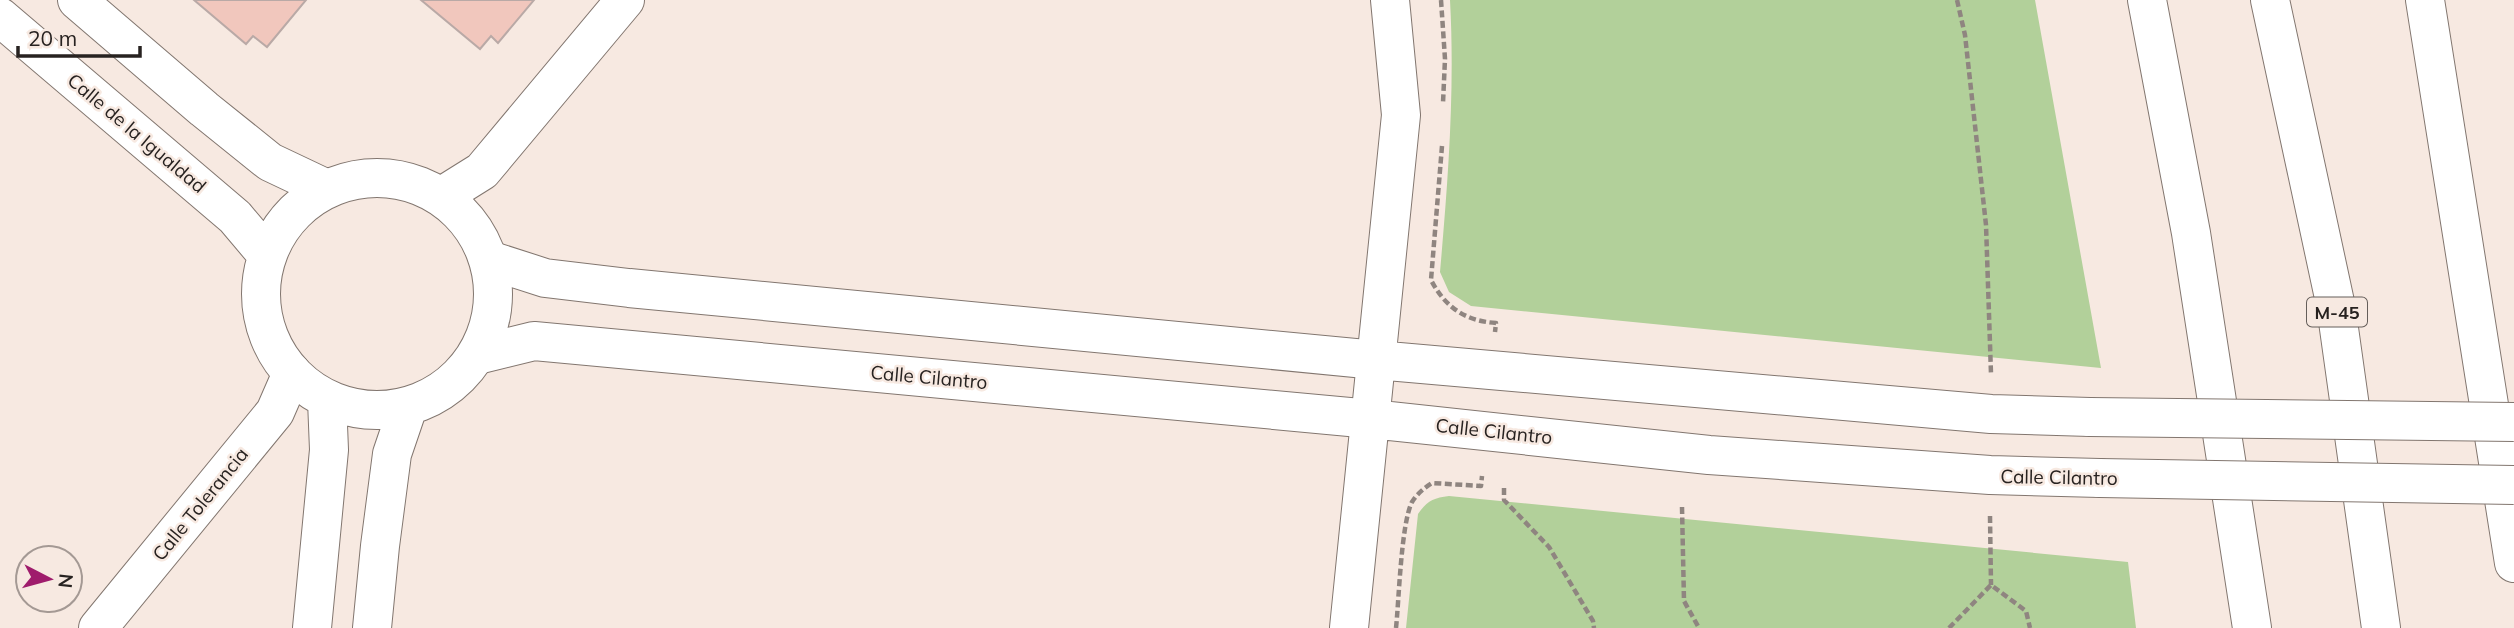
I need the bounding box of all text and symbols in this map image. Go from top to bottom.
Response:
scale bar [18,14,140,58]
text: 20 m [28,25,77,51]
street label: Calle de la Igualdad [63,68,211,198]
road number: M-45 [2307,298,2367,326]
street label: Calle Cilantro [870,360,988,394]
street label: Calle Cilantro [1434,413,1554,449]
street label: Calle Tolerancia [147,443,253,565]
street label: Calle Cilantro [2000,464,2118,490]
north arrow [14,544,84,614]
text: N [53,572,79,589]

